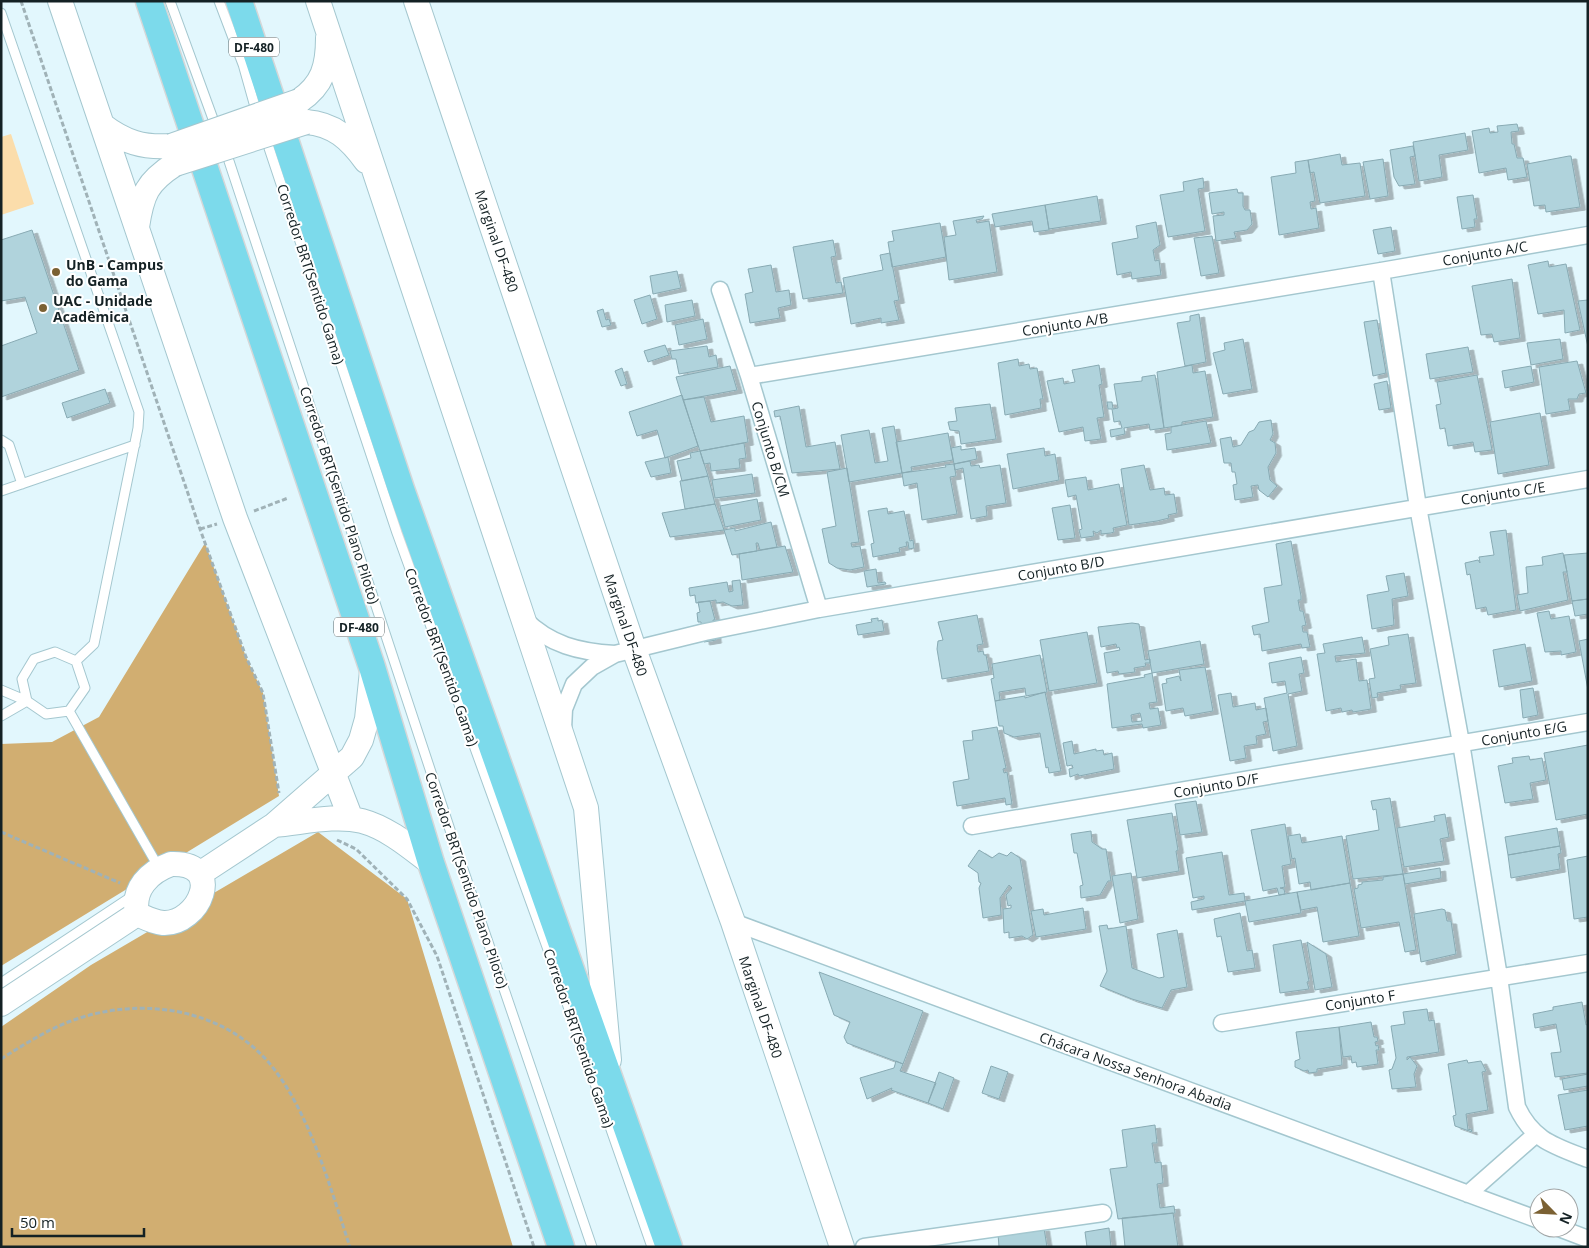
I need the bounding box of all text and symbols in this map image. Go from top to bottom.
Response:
road number: DF-480 [229,38,279,56]
street label: Corredor BRT(Sentido Gama) [273,181,349,367]
street label: Marginal DF-480 [471,187,523,295]
street label: Conjunto A/C [1441,236,1529,270]
place label: UnB - Campus do Gama [66,255,163,290]
marker: UnB - Campus do Gama [50,266,62,278]
place label: UAC - Unidade Acadêmica [53,291,152,326]
marker: UAC - Unidade Acadêmica [37,302,49,314]
street label: Conjunto A/B [1021,308,1109,340]
street label: Corredor BRT(Sentido Plano Piloto) [296,384,384,606]
street label: Conjunto B/CM [747,399,795,499]
street label: Conjunto C/E [1459,477,1547,509]
street label: Conjunto B/D [1016,551,1106,585]
street label: Corredor BRT(Sentido Gama) [401,565,483,749]
street label: Marginal DF-480 [600,571,652,679]
road number: DF-480 [334,618,384,636]
street label: Conjunto E/G [1480,716,1568,750]
street label: Conjunto D/F [1172,768,1260,802]
street label: Corredor BRT(Sentido Plano Piloto) [421,769,513,991]
street label: Corredor BRT(Sentido Gama) [539,946,619,1130]
street label: Marginal DF-480 [735,953,787,1061]
street label: Conjunto F [1324,985,1396,1015]
street label: Chácara Nossa Senhora Abadia [1037,1027,1235,1115]
north arrow [1529,1188,1579,1238]
scale bar [12,1206,145,1238]
text: N [1555,1209,1577,1228]
text: 50 m [20,1212,55,1232]

